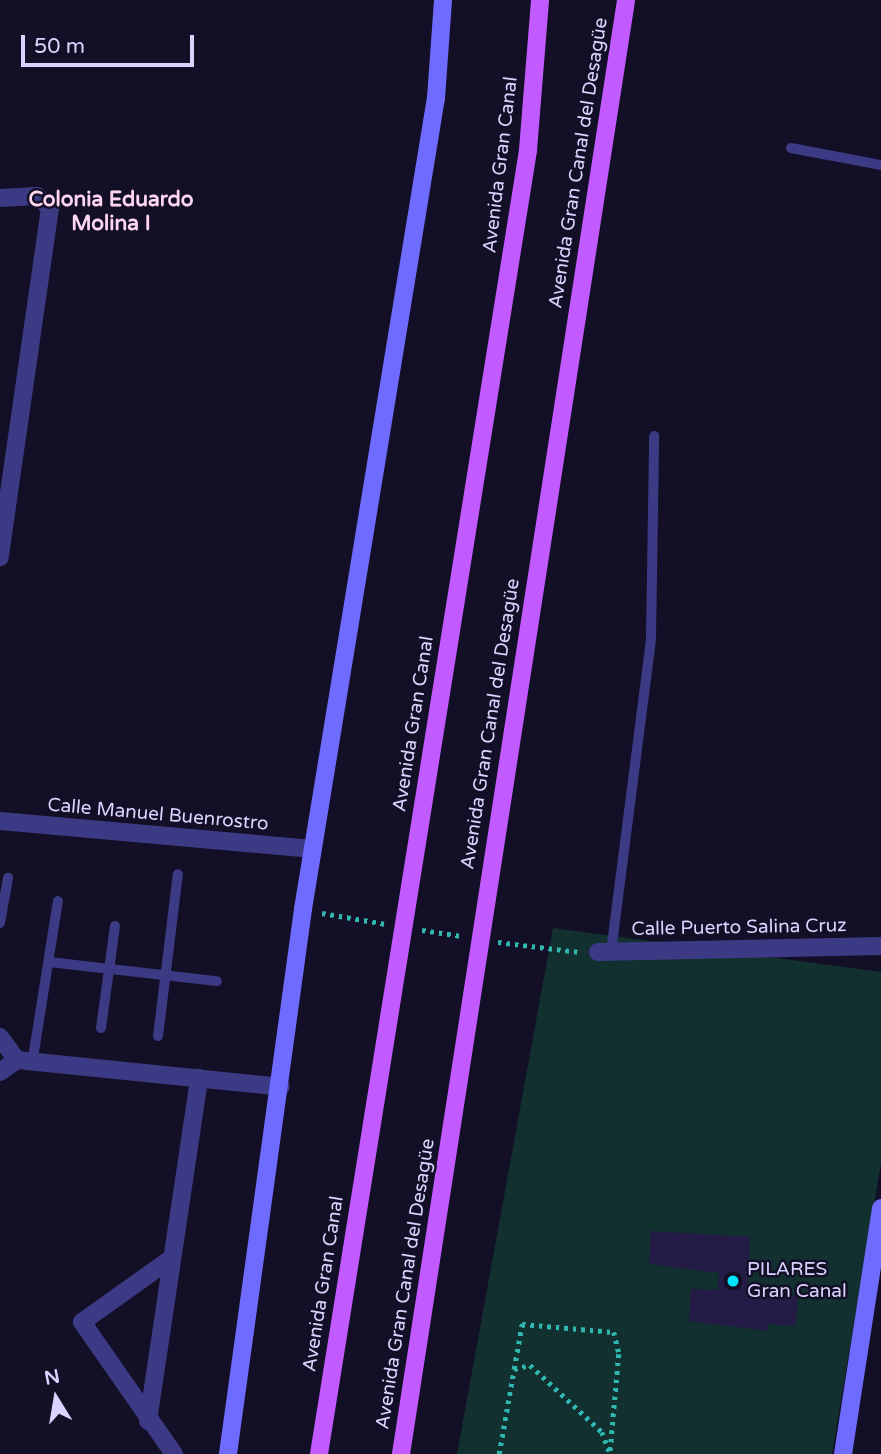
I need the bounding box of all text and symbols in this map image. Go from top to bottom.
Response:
street label: Avenida Gran Canal del Desagüe [545,16,613,310]
scale bar [24,21,198,65]
text: 50 m [34,34,85,59]
street label: Avenida Gran Canal [479,75,523,255]
district label: Colonia Eduardo Molina I [29,187,193,237]
street label: Avenida Gran Canal del Desagüe [457,577,525,871]
street label: Avenida Gran Canal [389,634,439,814]
street label: Calle Manuel Buenrostro [46,794,270,836]
street label: Calle Puerto Salina Cruz [631,915,847,941]
street label: Avenida Gran Canal del Desagüe [372,1137,440,1431]
street label: Avenida Gran Canal [299,1194,349,1374]
place label: PILARES Gran Canal [747,1259,847,1303]
marker: PILARES Gran Canal [725,1273,741,1289]
north arrow [21,1363,91,1433]
text: N [42,1365,62,1390]

